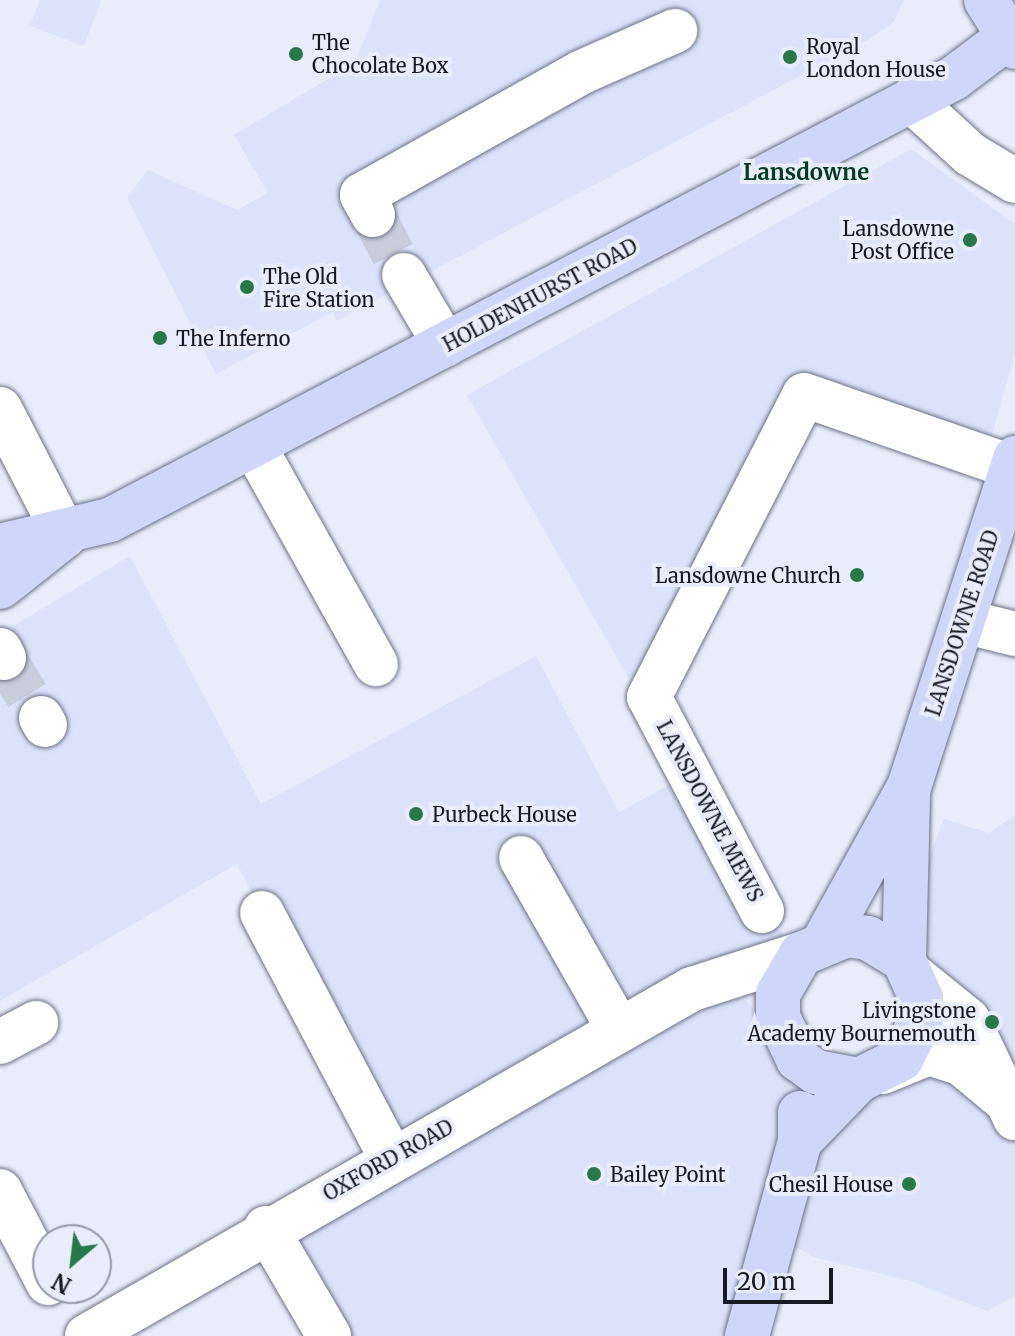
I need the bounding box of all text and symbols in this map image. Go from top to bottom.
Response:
place label: The Chocolate Box [312,30,448,77]
place label: Royal London House [806,34,946,81]
marker: The Chocolate Box [287,45,305,63]
marker: Royal London House [781,48,799,66]
district label: Lansdowne [743,160,869,186]
place label: Lansdowne Post Office [842,216,954,263]
marker: Lansdowne Post Office [961,231,979,249]
street label: HOLDENHURST ROAD [439,234,641,356]
place label: The Old Fire Station [263,264,375,311]
marker: The Old Fire Station [238,278,256,296]
place label: The Inferno [176,326,290,350]
marker: The Inferno [151,329,169,347]
street label: LANSDOWNE ROAD [921,527,1003,719]
place label: Lansdowne Church [655,563,841,587]
marker: Lansdowne Church [848,566,866,584]
street label: LANSDOWNE MEWS [652,716,768,906]
place label: Purbeck House [432,802,577,826]
marker: Purbeck House [407,805,425,823]
place label: Livingstone Academy Bournemouth [748,998,976,1045]
marker: Livingstone Academy Bournemouth [983,1013,1001,1031]
street label: OXFORD ROAD [319,1114,457,1206]
place label: Bailey Point [610,1162,725,1186]
marker: Bailey Point [585,1165,603,1183]
place label: Chesil House [769,1172,893,1196]
marker: Chesil House [900,1175,918,1193]
north arrow [32,1224,112,1304]
scale bar [727,1252,837,1302]
text: 20 m [737,1266,796,1297]
text: N [47,1267,76,1300]

